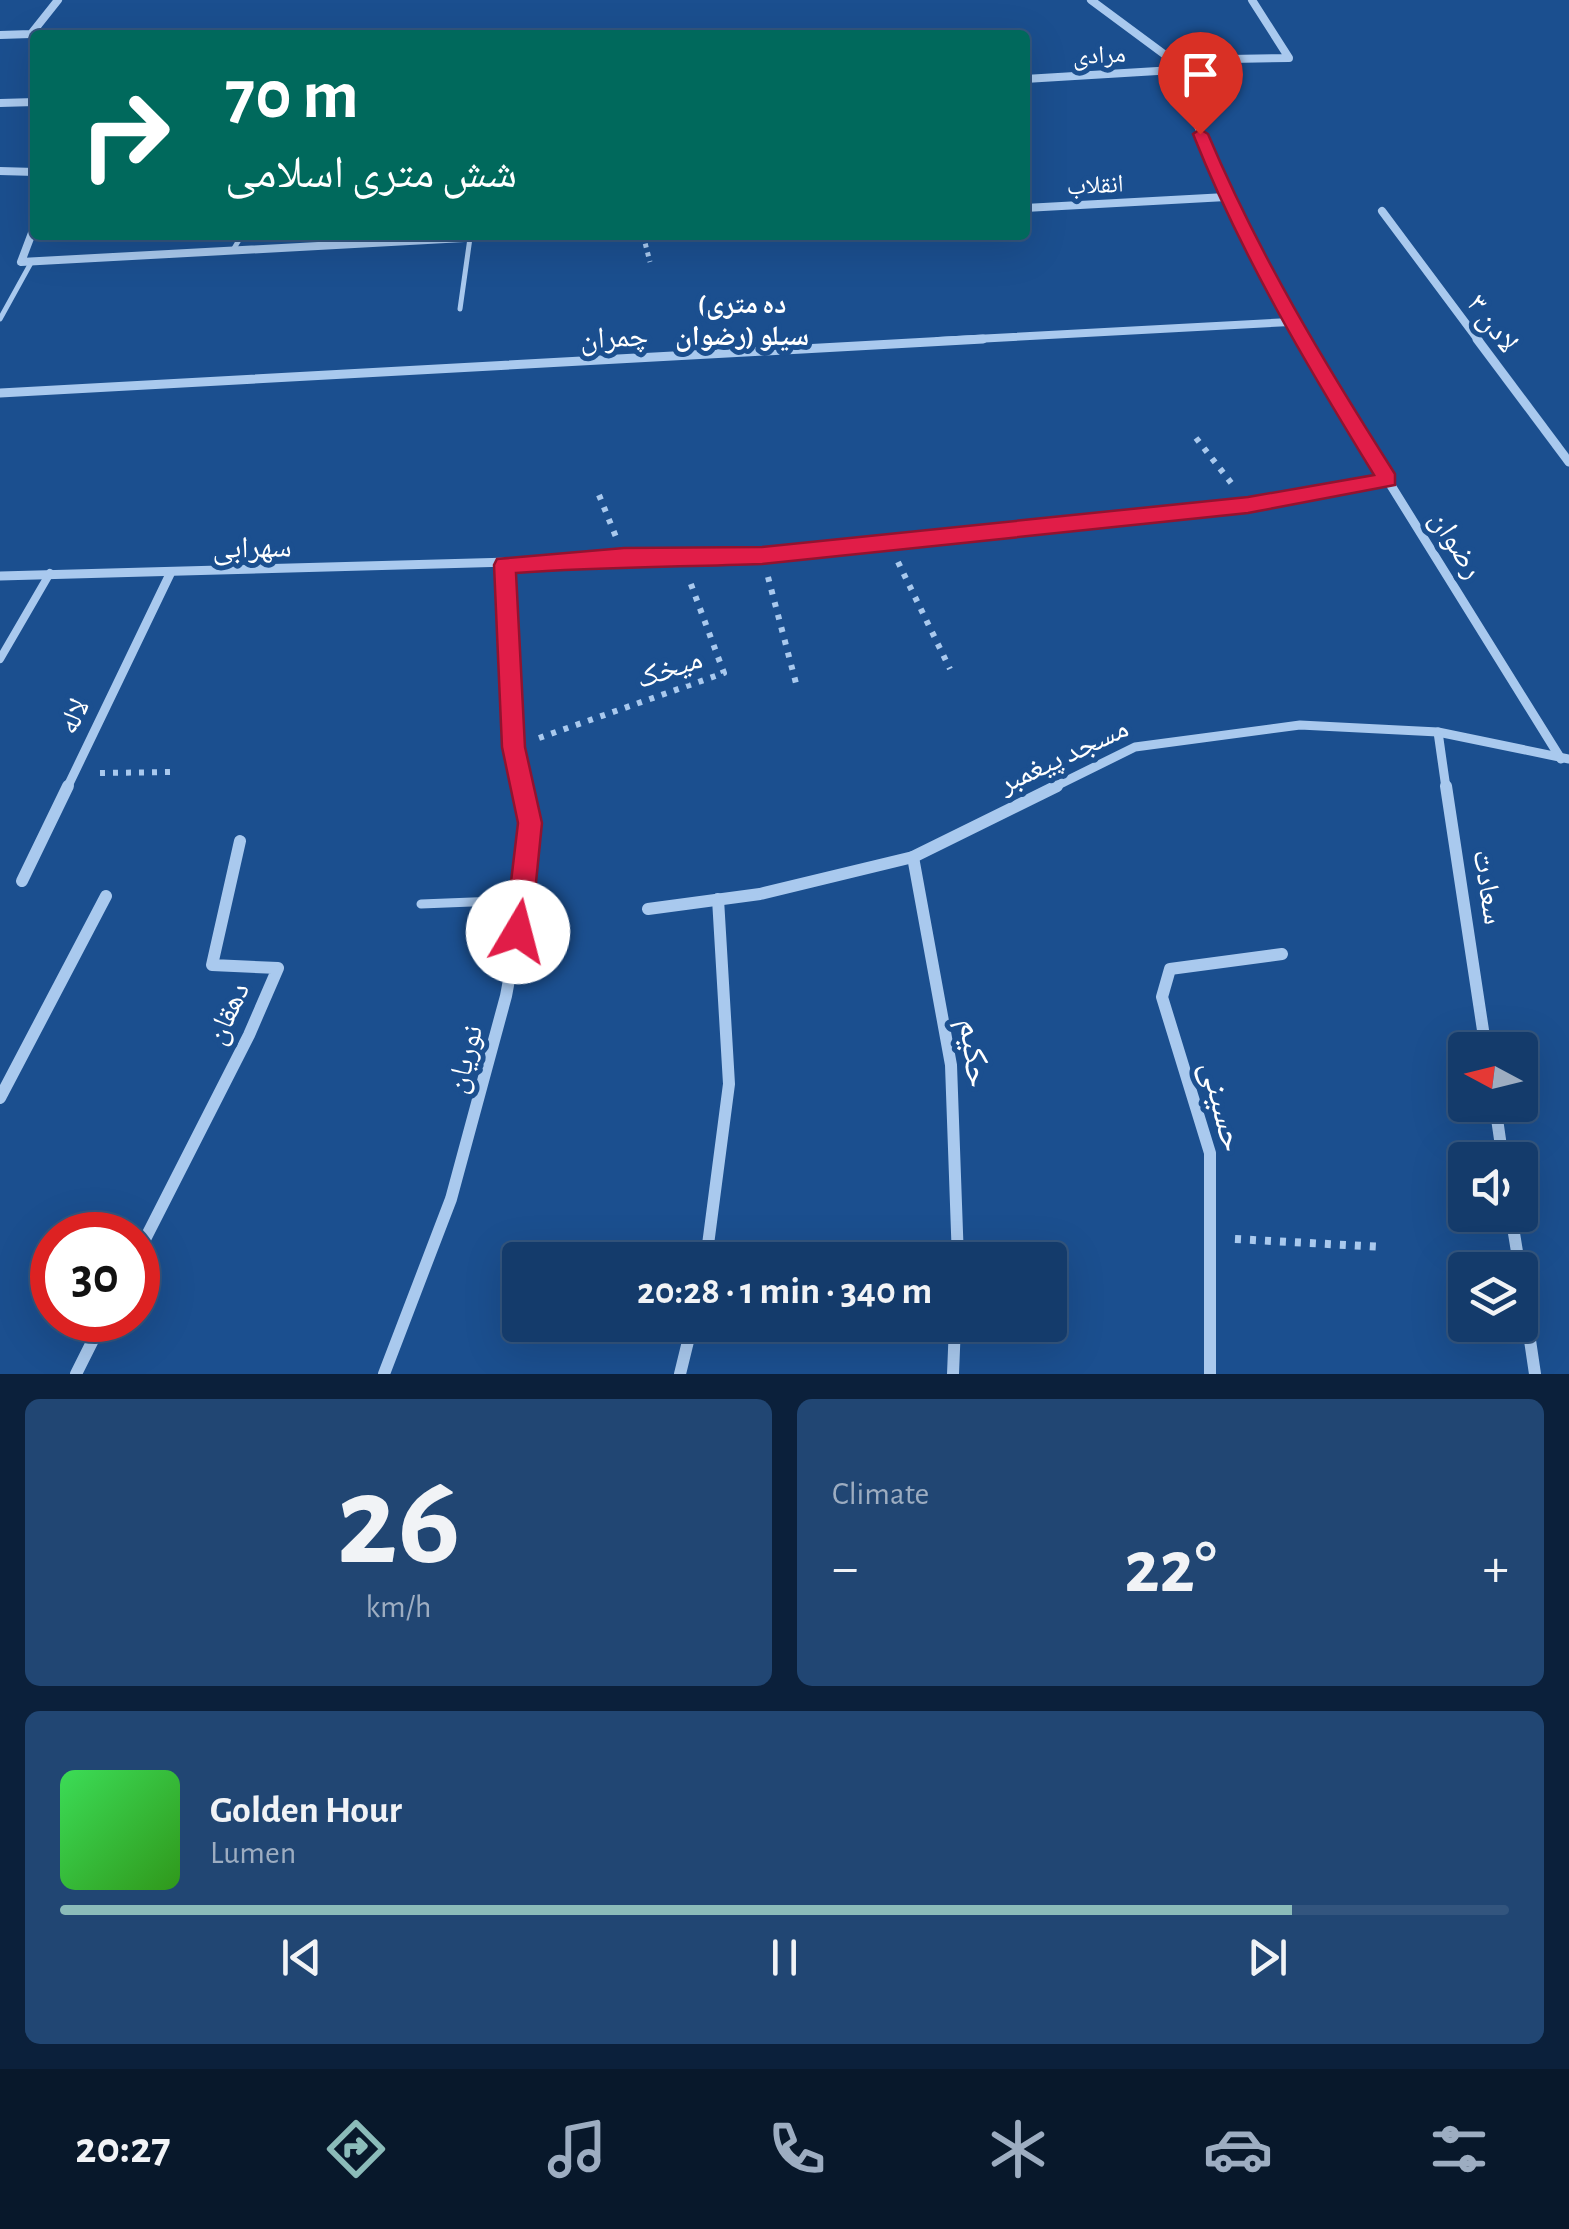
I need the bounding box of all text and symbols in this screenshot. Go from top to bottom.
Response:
pin [1158,32,1243,135]
street label: مرادی [1072,42,1126,71]
icon: arrive [1173,47,1228,102]
text: 70 m [225,61,359,131]
icon: right [60,70,190,200]
text: شش متری اسلامی [225,151,517,196]
street label: انقلاب [1066,172,1124,200]
street label: لادن ۳ [1459,289,1523,359]
district label: (ده متری سیلو (رضوان [675,291,809,352]
street label: چمران [579,321,649,357]
street label: رضوان [1422,505,1488,585]
street label: سهرابی [212,532,292,566]
street label: میخک [632,644,706,695]
street label: لاله [53,694,95,739]
street label: مسجد پیغمبر [993,713,1134,801]
street label: سعادت [1467,848,1509,927]
position arrow [466,880,570,984]
street label: دهقان [201,978,257,1050]
street label: حکیم [949,1017,996,1090]
street label: نوریان [442,1022,490,1097]
north arrow [1448,1032,1538,1122]
map controls [1448,1032,1538,1342]
street label: حسینی [1192,1057,1251,1156]
button: sound [1448,1142,1538,1232]
speed limit sign: 30 [30,1212,160,1342]
button: layers [1448,1252,1538,1342]
text: 20:28 · 1 min · 340 m [637,1273,932,1311]
text: 26 [336,1458,461,1588]
text: Climate [832,1478,929,1510]
text: 22° [1124,1531,1217,1606]
text: − [832,1541,858,1596]
text: + [1483,1541,1509,1596]
text: km/h [365,1591,432,1623]
text: Golden Hour [210,1792,402,1830]
text: Lumen [210,1837,296,1869]
icon: previous [274,1930,329,1985]
icon: pause [757,1930,812,1985]
icon: next [1240,1930,1295,1985]
icon: directions [321,2114,391,2184]
icon: music [542,2114,612,2184]
icon: phone [762,2114,832,2184]
icon: climate [983,2114,1053,2184]
icon: car [1203,2114,1273,2184]
icon: filters [1424,2114,1494,2184]
text: 20:27 [75,2126,171,2171]

